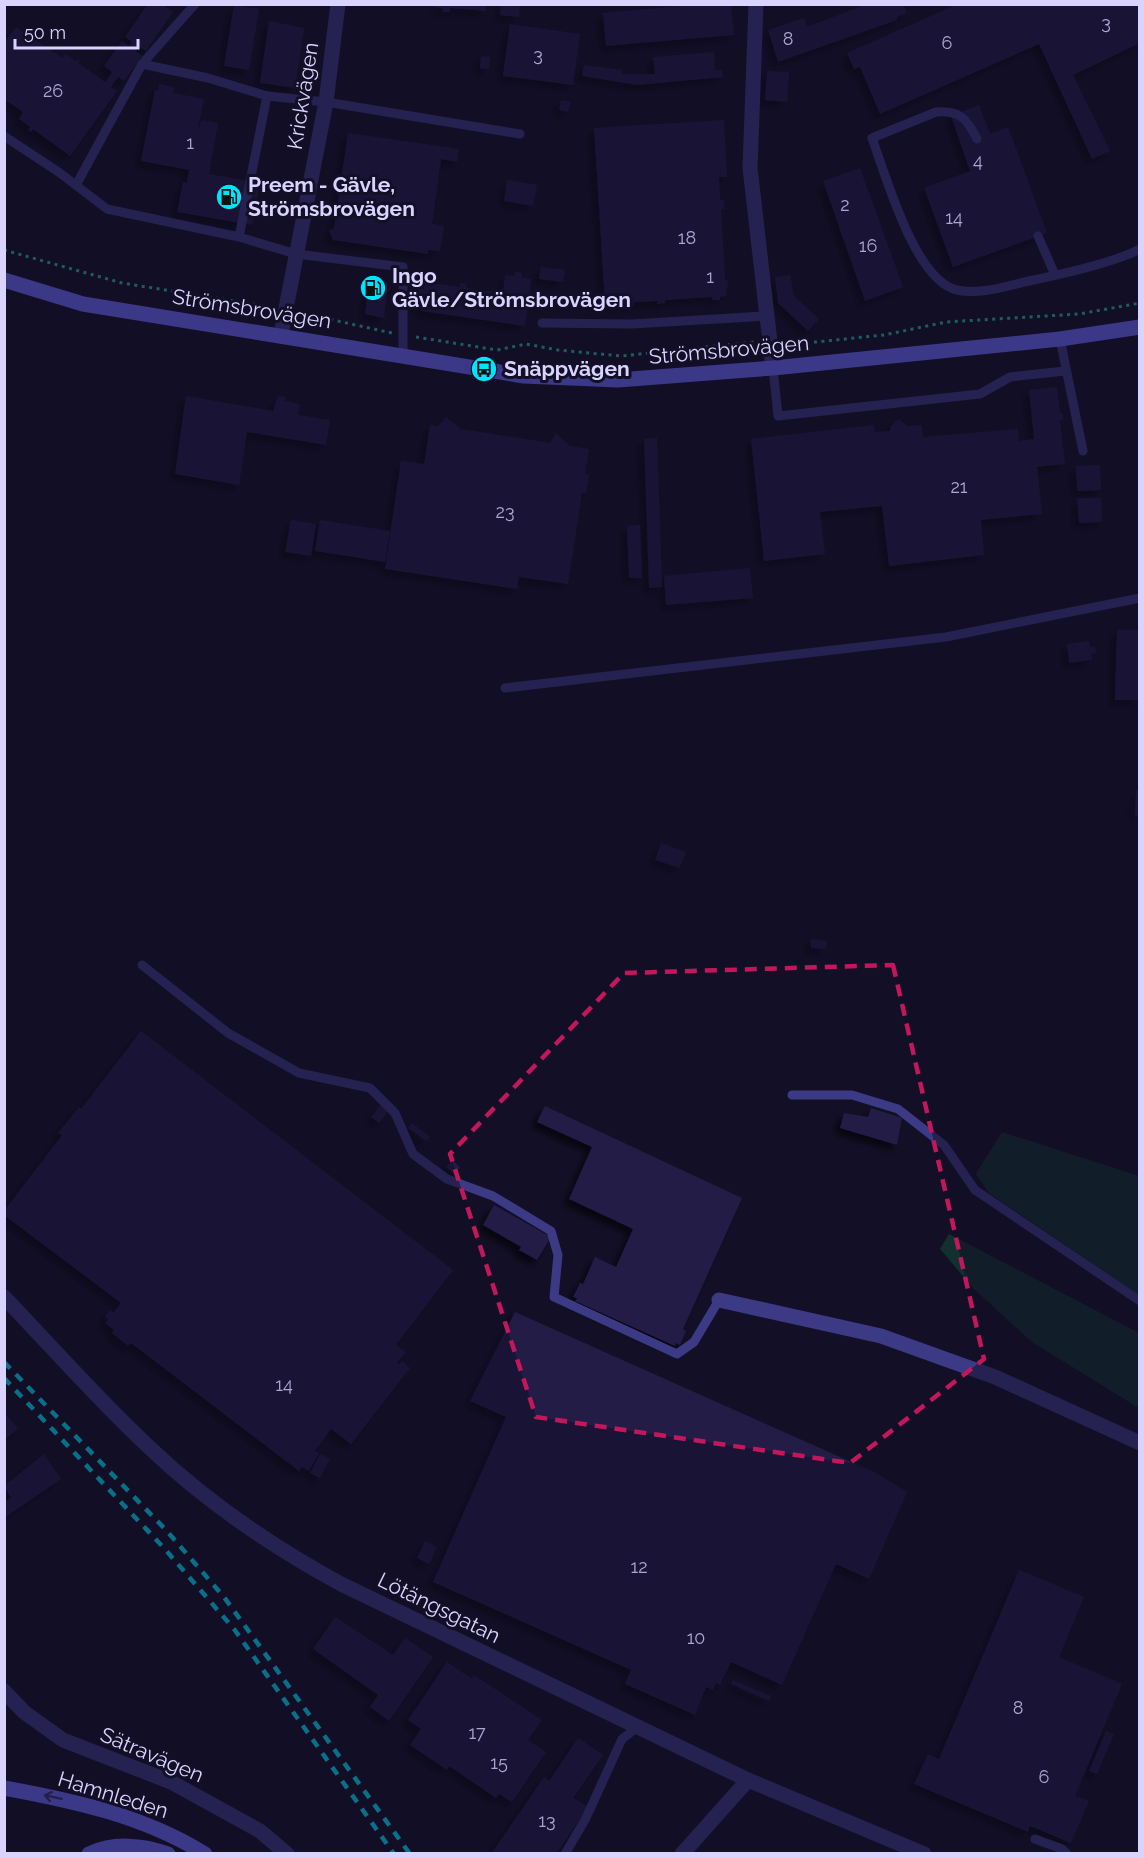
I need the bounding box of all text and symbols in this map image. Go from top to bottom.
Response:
scale bar [15,12,138,50]
house number: 3 [1101,12,1111,33]
text: 50 m [24,22,66,43]
house number: 8 [783,28,793,49]
house number: 6 [942,32,953,53]
street label: Krickvägen [282,41,323,151]
house number: 3 [533,44,543,65]
house number: 26 [43,80,63,101]
house number: 1 [186,132,194,153]
house number: 4 [973,150,983,171]
place label: Preem - Gävle, Strömsbrovägen [248,172,415,221]
fuel station icon: Preem - Gävle, Strömsbrovägen [214,182,244,212]
house number: 2 [840,194,850,215]
house number: 14 [945,207,963,228]
house number: 18 [678,227,696,248]
house number: 16 [859,235,877,256]
place label: Ingo Gävle/Strömsbrovägen [392,263,631,312]
house number: 1 [706,266,714,287]
fuel station icon: Ingo Gävle/Strömsbrovägen [358,273,388,303]
street label: Strömsbrovägen [171,284,333,333]
street label: Strömsbrovägen [648,330,810,369]
bus stop icon: Snäppvägen [469,354,499,384]
place label: Snäppvägen [504,356,630,381]
house number: 21 [950,476,968,497]
house number: 23 [496,501,515,522]
house number: 14 [275,1374,293,1395]
house number: 12 [630,1556,648,1577]
street label: Lötängsgatan [374,1567,505,1648]
house number: 10 [687,1627,705,1648]
house number: 8 [1013,1697,1023,1718]
street label: Sätravägen [97,1722,207,1787]
house number: 17 [468,1722,486,1743]
house number: 15 [490,1752,508,1773]
street label: Hamnleden [55,1766,171,1823]
house number: 6 [1039,1766,1050,1787]
one-way arrow [44,1791,63,1803]
house number: 13 [538,1810,556,1831]

